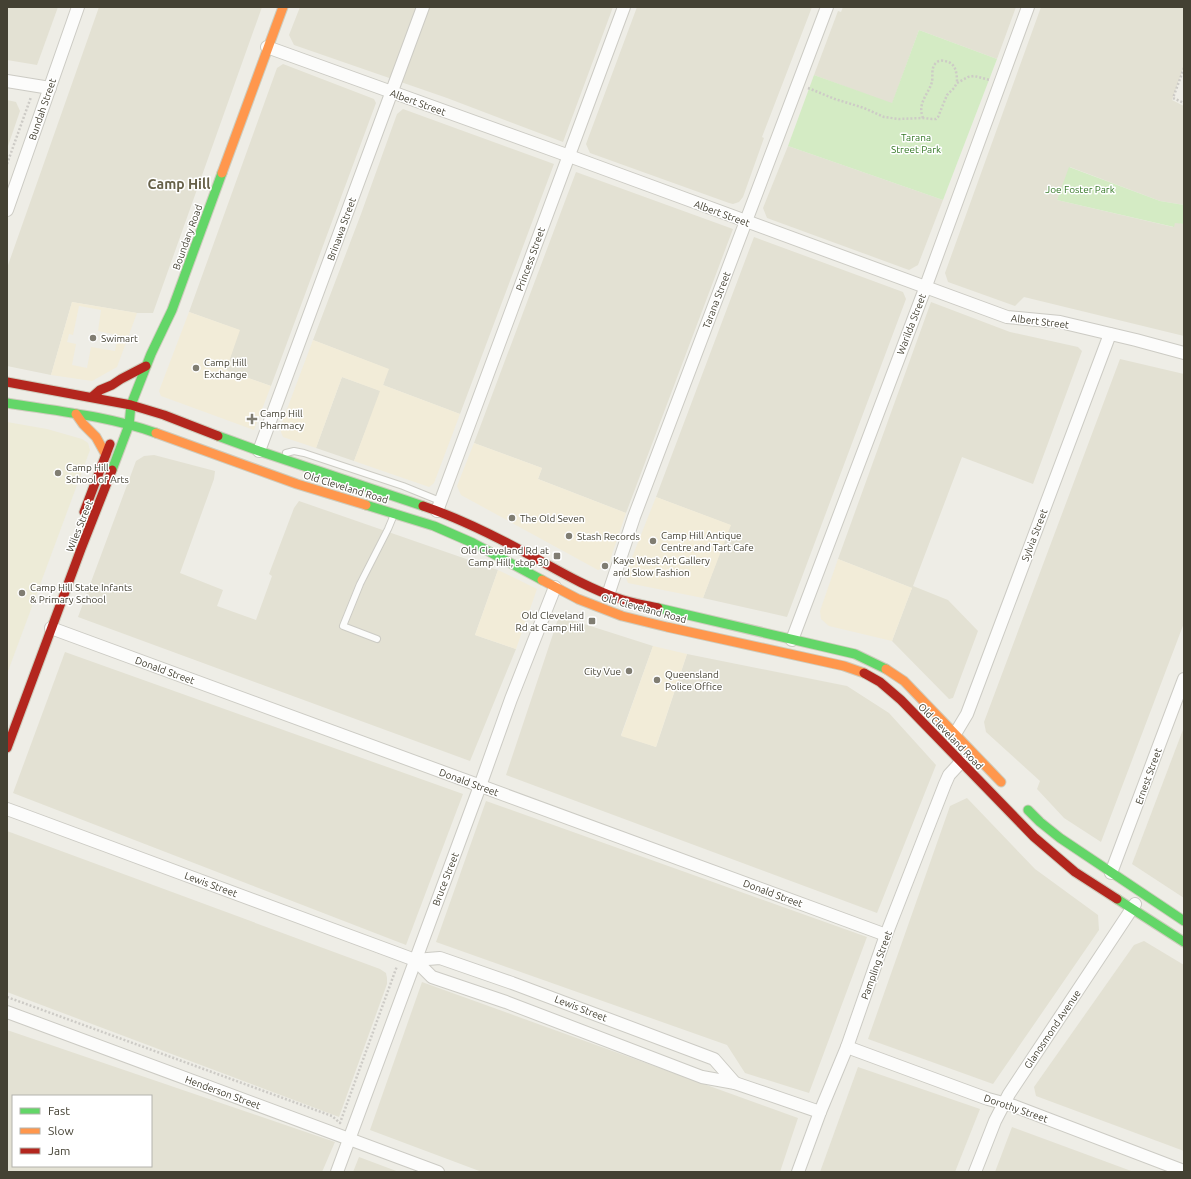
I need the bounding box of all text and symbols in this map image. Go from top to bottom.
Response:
street label: Bundah Street [27,77,58,142]
street label: Albert Street [388,87,447,118]
park label: Tarana Street Park [891,132,941,155]
district label: Camp Hill [148,176,210,192]
park label: Joe Foster Park [1045,184,1115,195]
street label: Brinawa Street [325,196,358,262]
street label: Albert Street [692,198,751,229]
street label: Boundary Road [171,203,204,271]
street label: Princess Street [514,226,547,293]
street label: Tarana Street [701,270,732,330]
street label: Warilda Street [895,292,928,356]
street label: Albert Street [1010,312,1070,331]
marker: Swimart [88,333,98,343]
place label: Swimart [101,333,138,344]
place label: Camp Hill Exchange [204,357,247,380]
marker: Camp Hill Exchange [191,363,201,373]
place label: Camp Hill Pharmacy [260,408,304,431]
marker: Camp Hill Pharmacy [247,414,257,424]
place label: Camp Hill School of Arts [66,462,129,485]
marker: Camp Hill School of Arts [53,468,63,478]
street label: Old Cleveland Road [302,469,390,506]
street label: Wiles Street [64,499,95,554]
street label: Sylvia Street [1019,507,1050,563]
marker: The Old Seven [507,513,517,523]
place label: The Old Seven [520,513,584,524]
place label: Camp Hill Antique Centre and Tart Cafe [661,530,754,553]
marker: Stash Records [564,531,574,541]
place label: Stash Records [577,531,640,542]
marker: Camp Hill Antique Centre and Tart Cafe [648,536,658,546]
place label: Old Cleveland Rd at Camp Hill, stop 30 [461,545,549,568]
marker: Old Cleveland Rd at Camp Hill, stop 30 [552,551,562,561]
place label: Kaye West Art Gallery and Slow Fashion [613,555,710,578]
marker: Kaye West Art Gallery and Slow Fashion [600,561,610,571]
place label: Camp Hill State Infants & Primary School [30,582,132,605]
marker: Camp Hill State Infants & Primary School [17,588,27,598]
street label: Old Cleveland Road [600,592,688,625]
place label: Old Cleveland Rd at Camp Hill [516,610,584,633]
marker: Old Cleveland Rd at Camp Hill [587,616,597,626]
street label: Donald Street [134,655,196,686]
place label: City Vue [584,666,621,677]
marker: City Vue [624,666,634,676]
place label: Queensland Police Office [665,669,722,692]
marker: Queensland Police Office [652,675,662,685]
street label: Old Cleveland Road [916,701,985,772]
street label: Ernest Street [1133,746,1164,806]
street label: Donald Street [438,767,500,798]
street label: Bruce Street [430,851,461,907]
street label: Lewis Street [183,870,239,899]
street label: Donald Street [742,878,804,909]
street label: Pampling Street [859,929,894,1001]
street label: Glanosmond Avenue [1022,988,1083,1071]
street label: Lewis Street [553,993,609,1024]
street label: Henderson Street [184,1074,262,1111]
street label: Dorothy Street [982,1092,1049,1125]
legend [12,1095,152,1167]
text: Fast [48,1104,70,1117]
text: Slow [48,1124,74,1137]
text: Jam [48,1144,70,1157]

